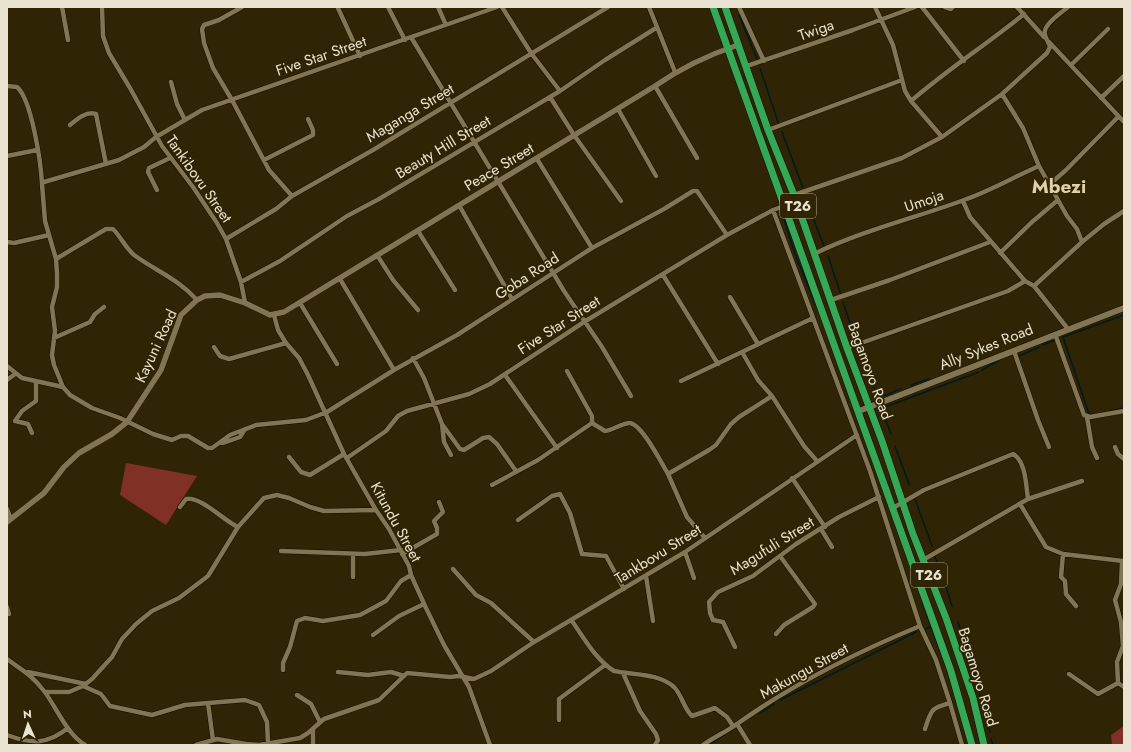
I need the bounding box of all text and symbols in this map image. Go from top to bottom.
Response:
street label: Twiga [795,14,837,46]
street label: Five Star Street [273,30,370,82]
street label: Maganga Street [362,78,458,148]
street label: Beauty Hill Street [391,110,495,184]
street label: Tankibovu Street [161,131,238,228]
street label: Peace Street [460,137,538,196]
district label: Mbezi [1032,173,1086,200]
street label: Umoja [901,184,947,218]
road number: T26 [780,194,816,218]
street label: Goba Road [491,247,563,305]
street label: Five Star Street [513,290,605,360]
street label: Kayuni Road [129,306,183,386]
street label: Ally Sykes Road [936,318,1036,376]
street label: Bagamoyo Road [842,319,898,423]
street label: Kitundu Street [365,478,427,566]
street label: Magufuli Street [726,511,819,581]
street label: Tankbovu Street [610,518,706,589]
road number: T26 [911,563,947,587]
street label: Bagamoyo Road [953,625,1003,729]
street label: Makungu Street [756,637,853,704]
north arrow [8,704,48,744]
text: N [23,706,32,722]

